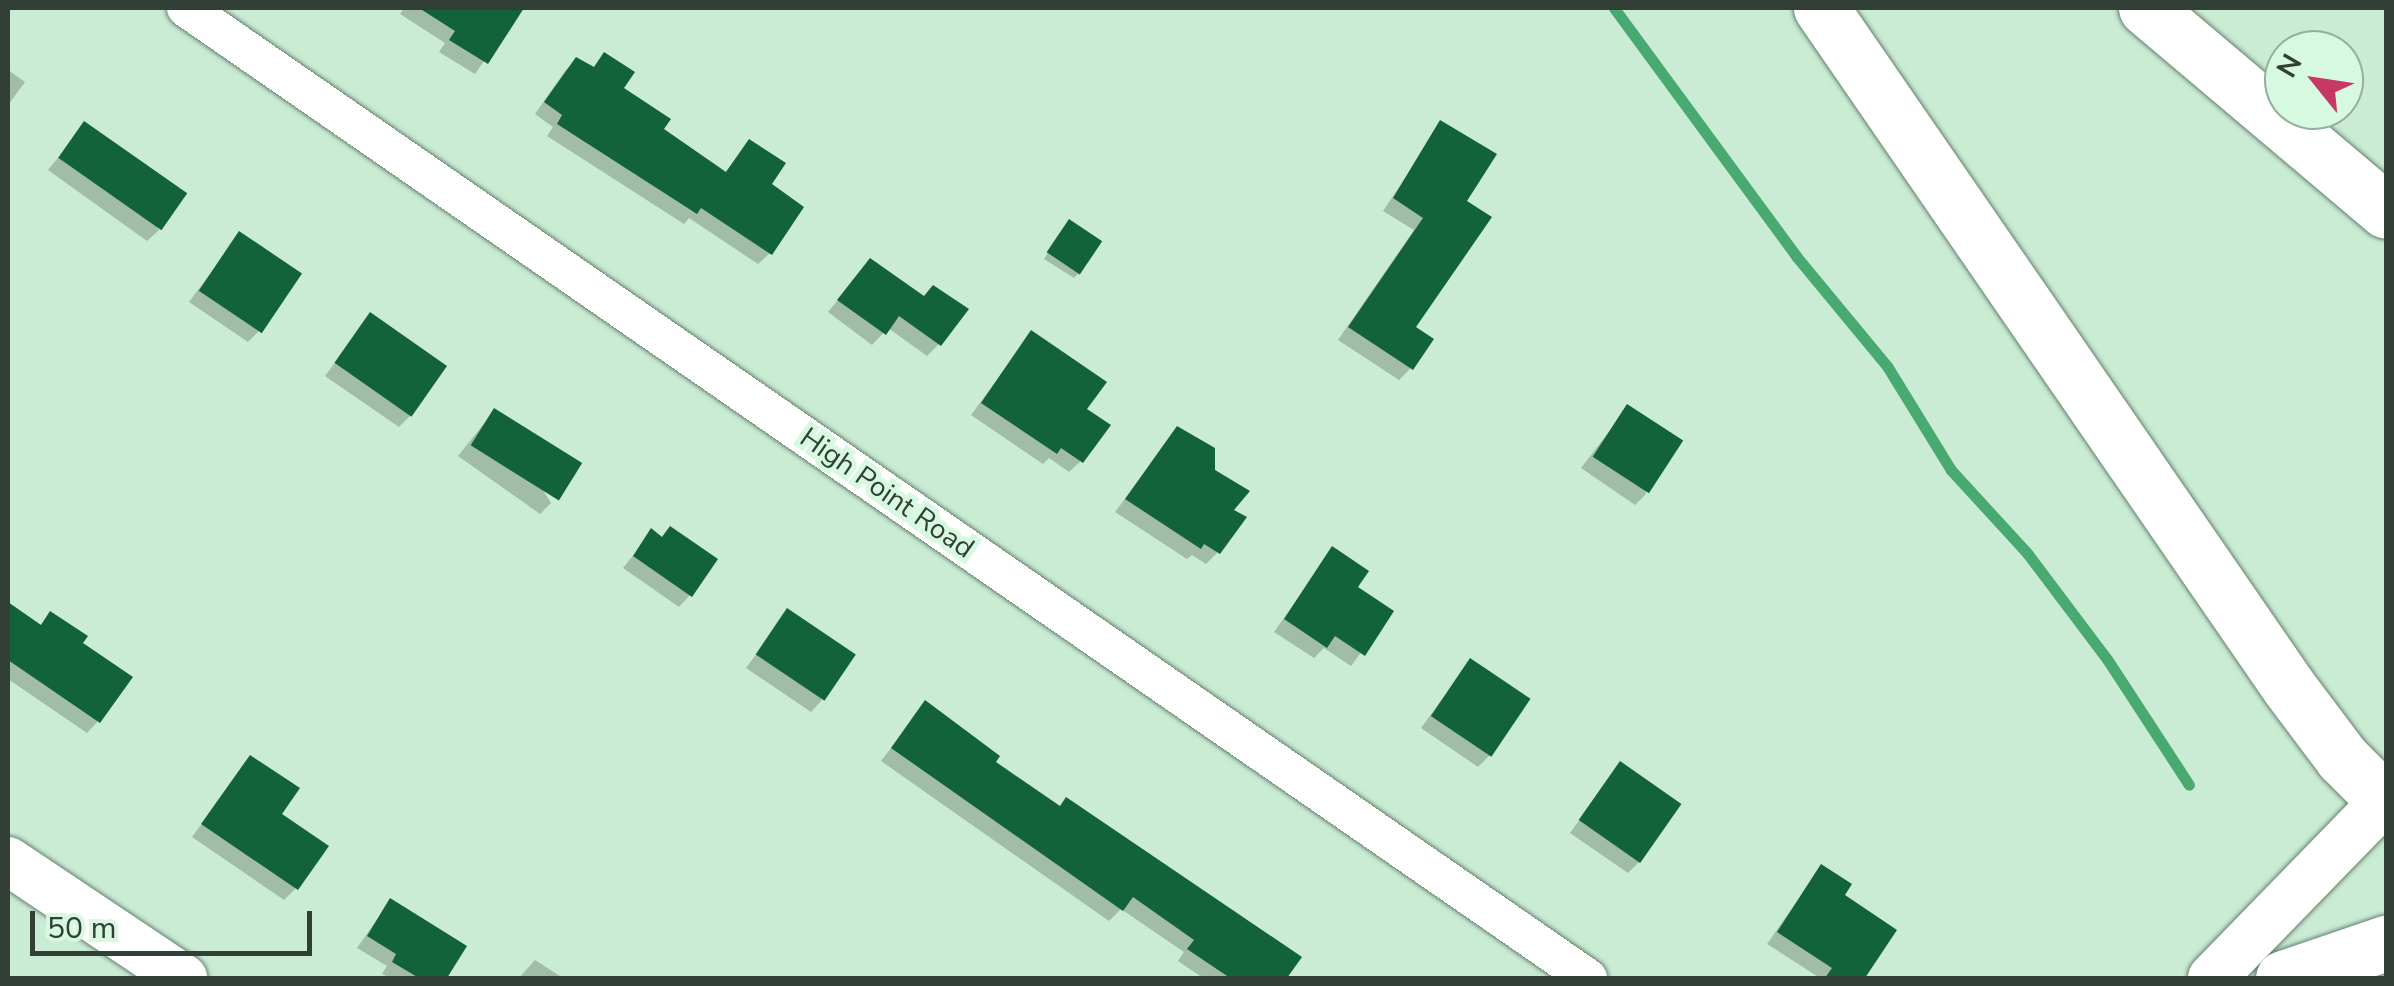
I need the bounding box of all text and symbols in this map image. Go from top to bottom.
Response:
north arrow [2264,30,2364,130]
text: N [2268,47,2311,85]
street label: High Point Road [794,421,980,565]
scale bar [35,891,318,953]
text: 50 m [47,908,116,949]

